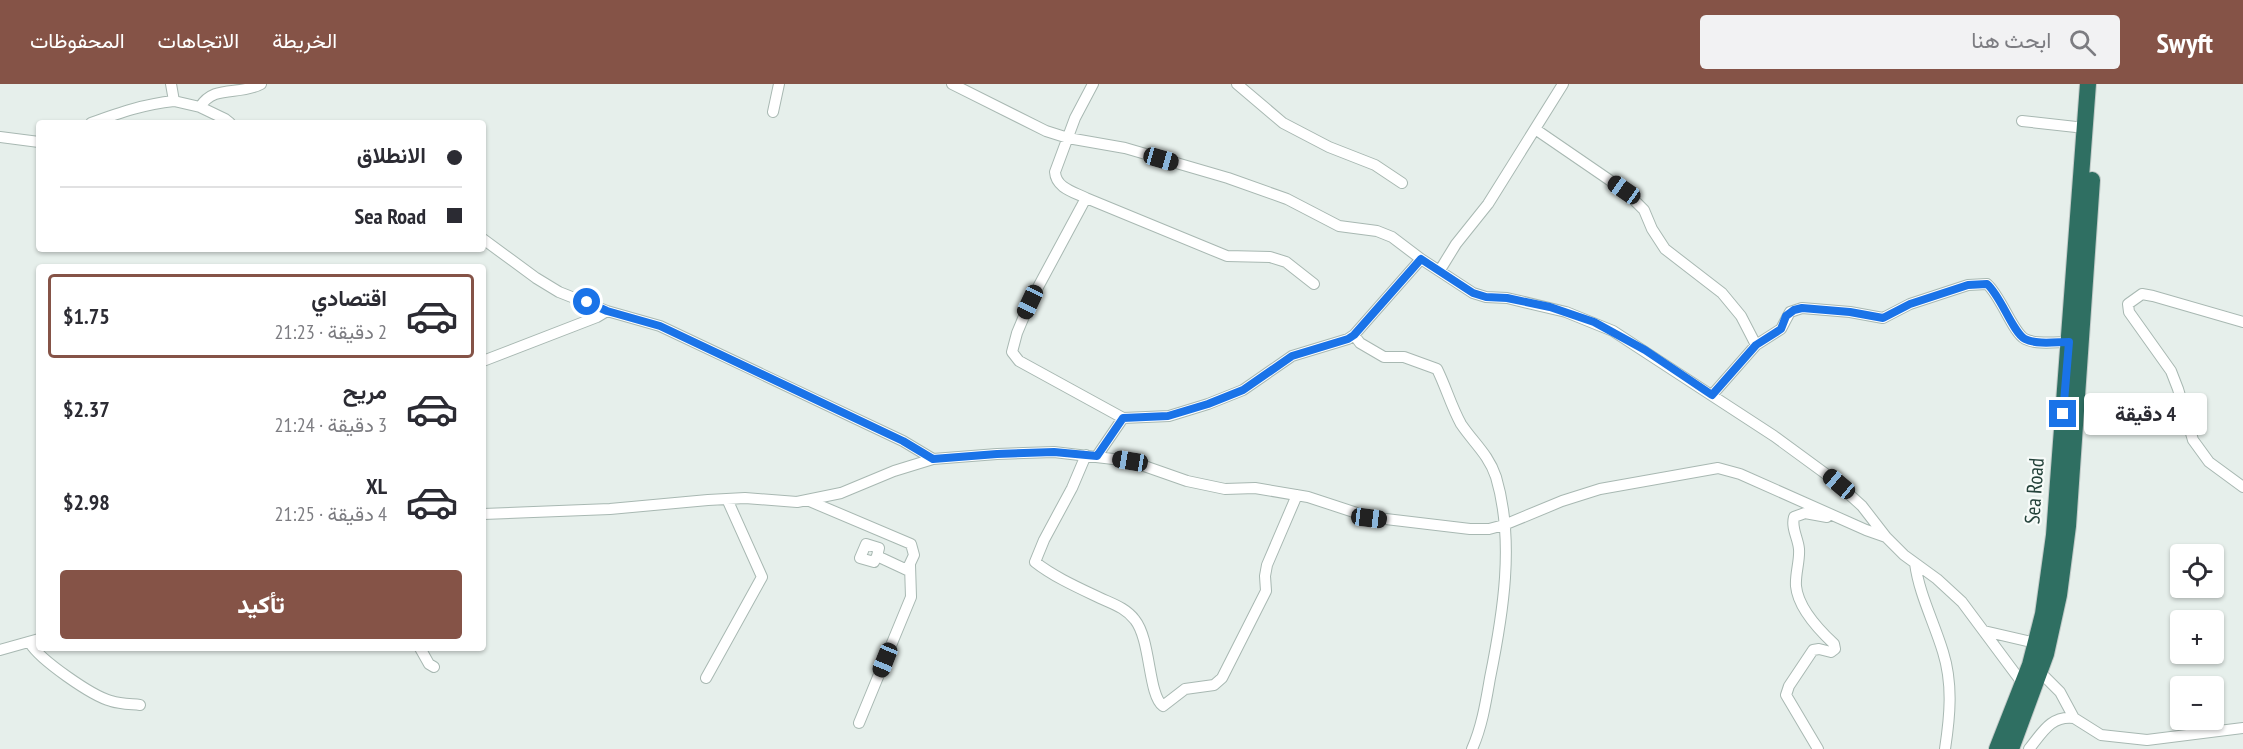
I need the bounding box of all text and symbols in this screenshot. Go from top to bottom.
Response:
search box [1700,15,2120,69]
text: Swyft [2156,24,2213,61]
text: ابحث هنا [1971,26,2051,54]
icon: search [2066,26,2099,59]
text: المحفوظات [30,27,125,54]
text: الاتجاهات [158,27,239,54]
text: الخريطة [272,27,337,54]
text: الانطلاق [357,141,426,169]
car [1141,145,1181,173]
car [1604,172,1644,208]
text: Sea Road [354,202,426,230]
car [1014,282,1046,322]
text: اقتصادي [311,284,387,312]
route start [573,288,600,315]
icon: car [405,289,459,343]
text: $1.75 [63,302,110,330]
text: 2 دقيقة · 21:23 [275,319,387,345]
text: مريح [343,377,387,405]
icon: car [405,382,459,436]
callout: 4 دقيقة [2084,393,2207,435]
text: $2.37 [63,395,110,423]
route end [2049,400,2076,427]
text: 4 دقيقة [2115,401,2176,427]
text: 3 دقيقة · 21:24 [275,412,387,438]
car [1111,449,1149,473]
street label: Sea Road [2018,457,2050,525]
car [1819,466,1859,502]
text: XL [366,472,387,500]
icon: car [405,475,459,529]
text: $2.98 [63,488,110,516]
text: 4 دقيقة · 21:25 [275,501,387,527]
car [1350,507,1388,529]
map controls [2170,544,2224,730]
button: locate [2170,544,2224,598]
button: تأكيد [60,570,462,639]
button: + [2170,610,2224,664]
car [870,640,900,680]
button: − [2170,676,2224,730]

